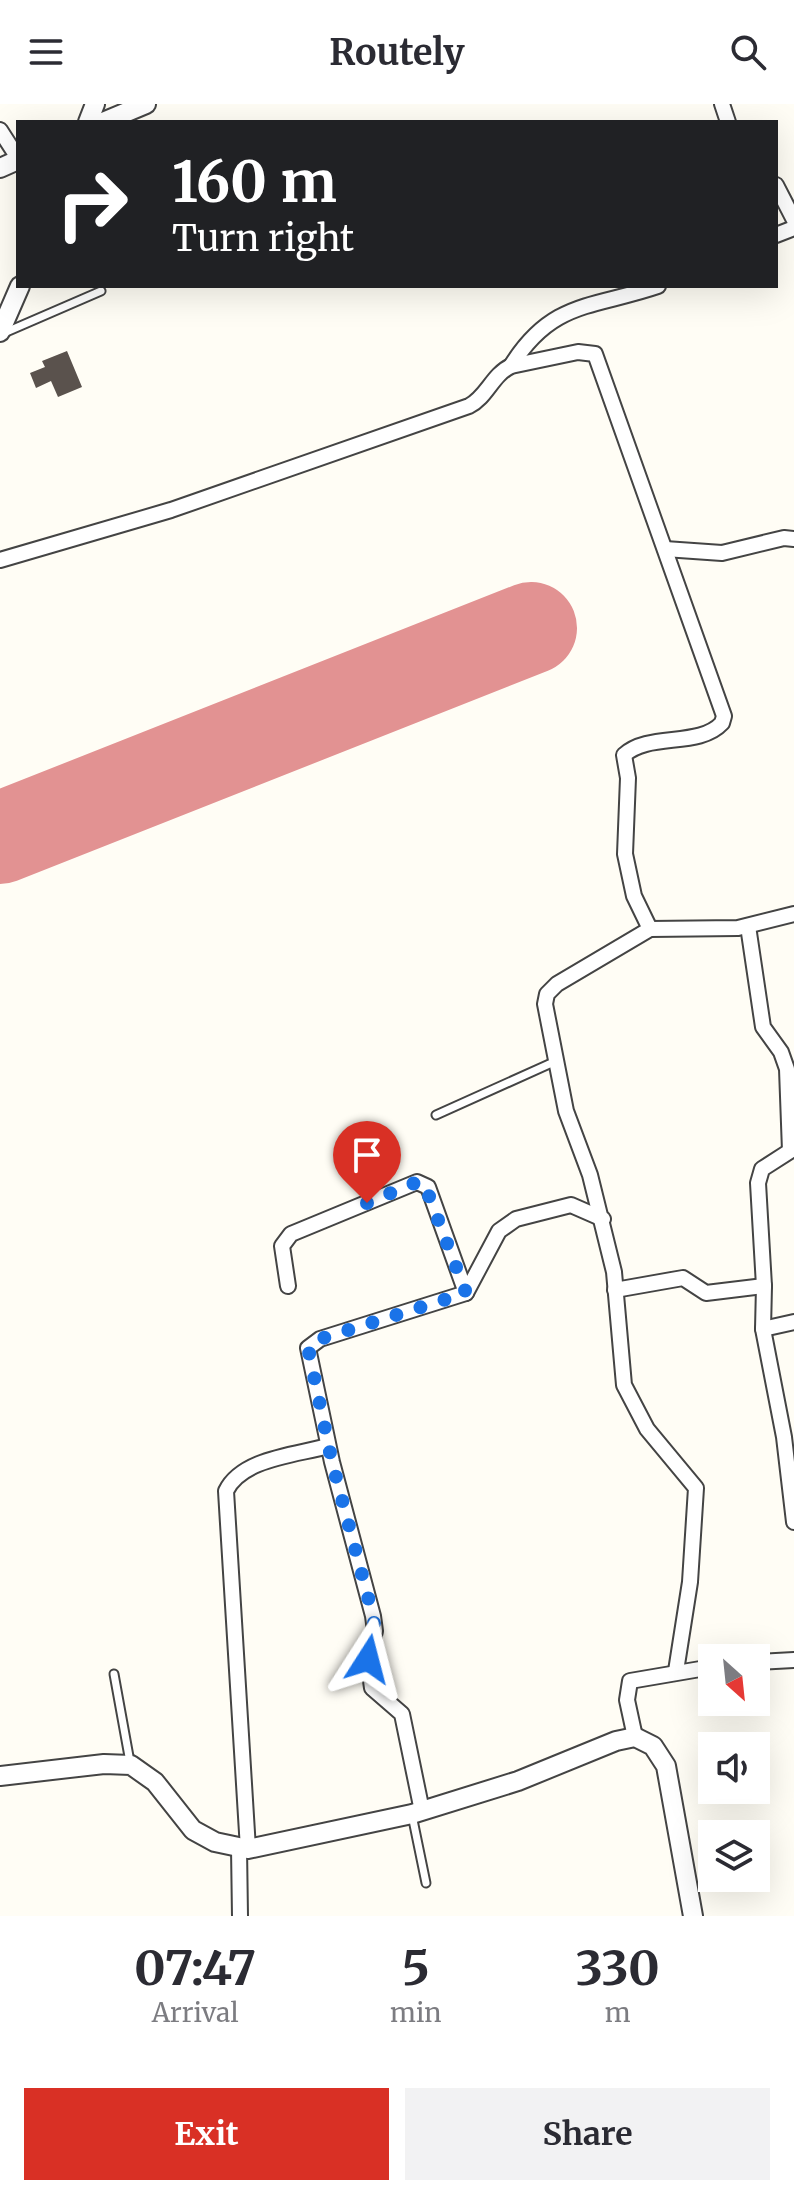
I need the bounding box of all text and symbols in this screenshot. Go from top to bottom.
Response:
icon: menu [24,30,68,74]
text: Routely [329,30,465,75]
icon: search [726,30,770,74]
text: 160 m [172,147,337,217]
icon: right [40,152,144,256]
text: Turn right [172,216,354,261]
pin [333,1121,401,1203]
icon: arrive [345,1133,389,1177]
position arrow [326,1617,410,1701]
north arrow [698,1644,770,1716]
map controls [698,1644,770,1892]
button: sound [698,1732,770,1804]
button: layers [698,1820,770,1892]
text: 07:47 [134,1938,256,1998]
text: 5 [402,1938,430,1998]
text: 330 [576,1938,660,1998]
text: Arrival [152,1996,238,2029]
text: min [390,1996,442,2029]
text: m [605,1996,631,2029]
button: Exit [24,2088,389,2180]
button: Share [405,2088,770,2180]

